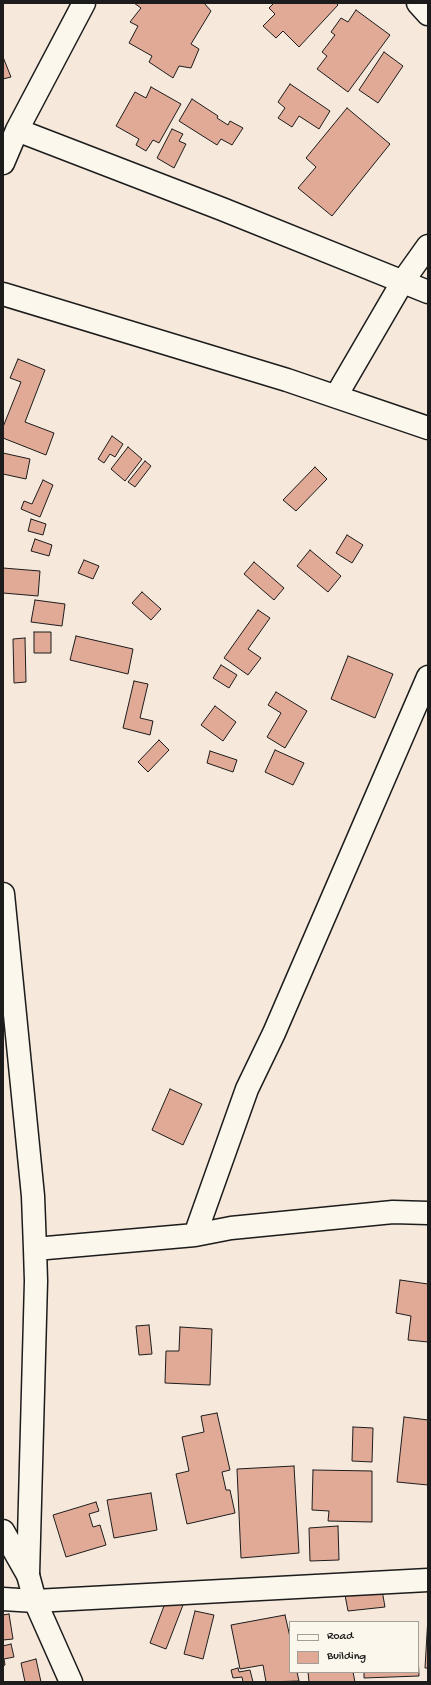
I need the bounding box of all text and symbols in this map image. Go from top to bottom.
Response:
legend [289,1621,419,1673]
text: Road [327,1630,353,1644]
text: Building [327,1650,366,1664]

